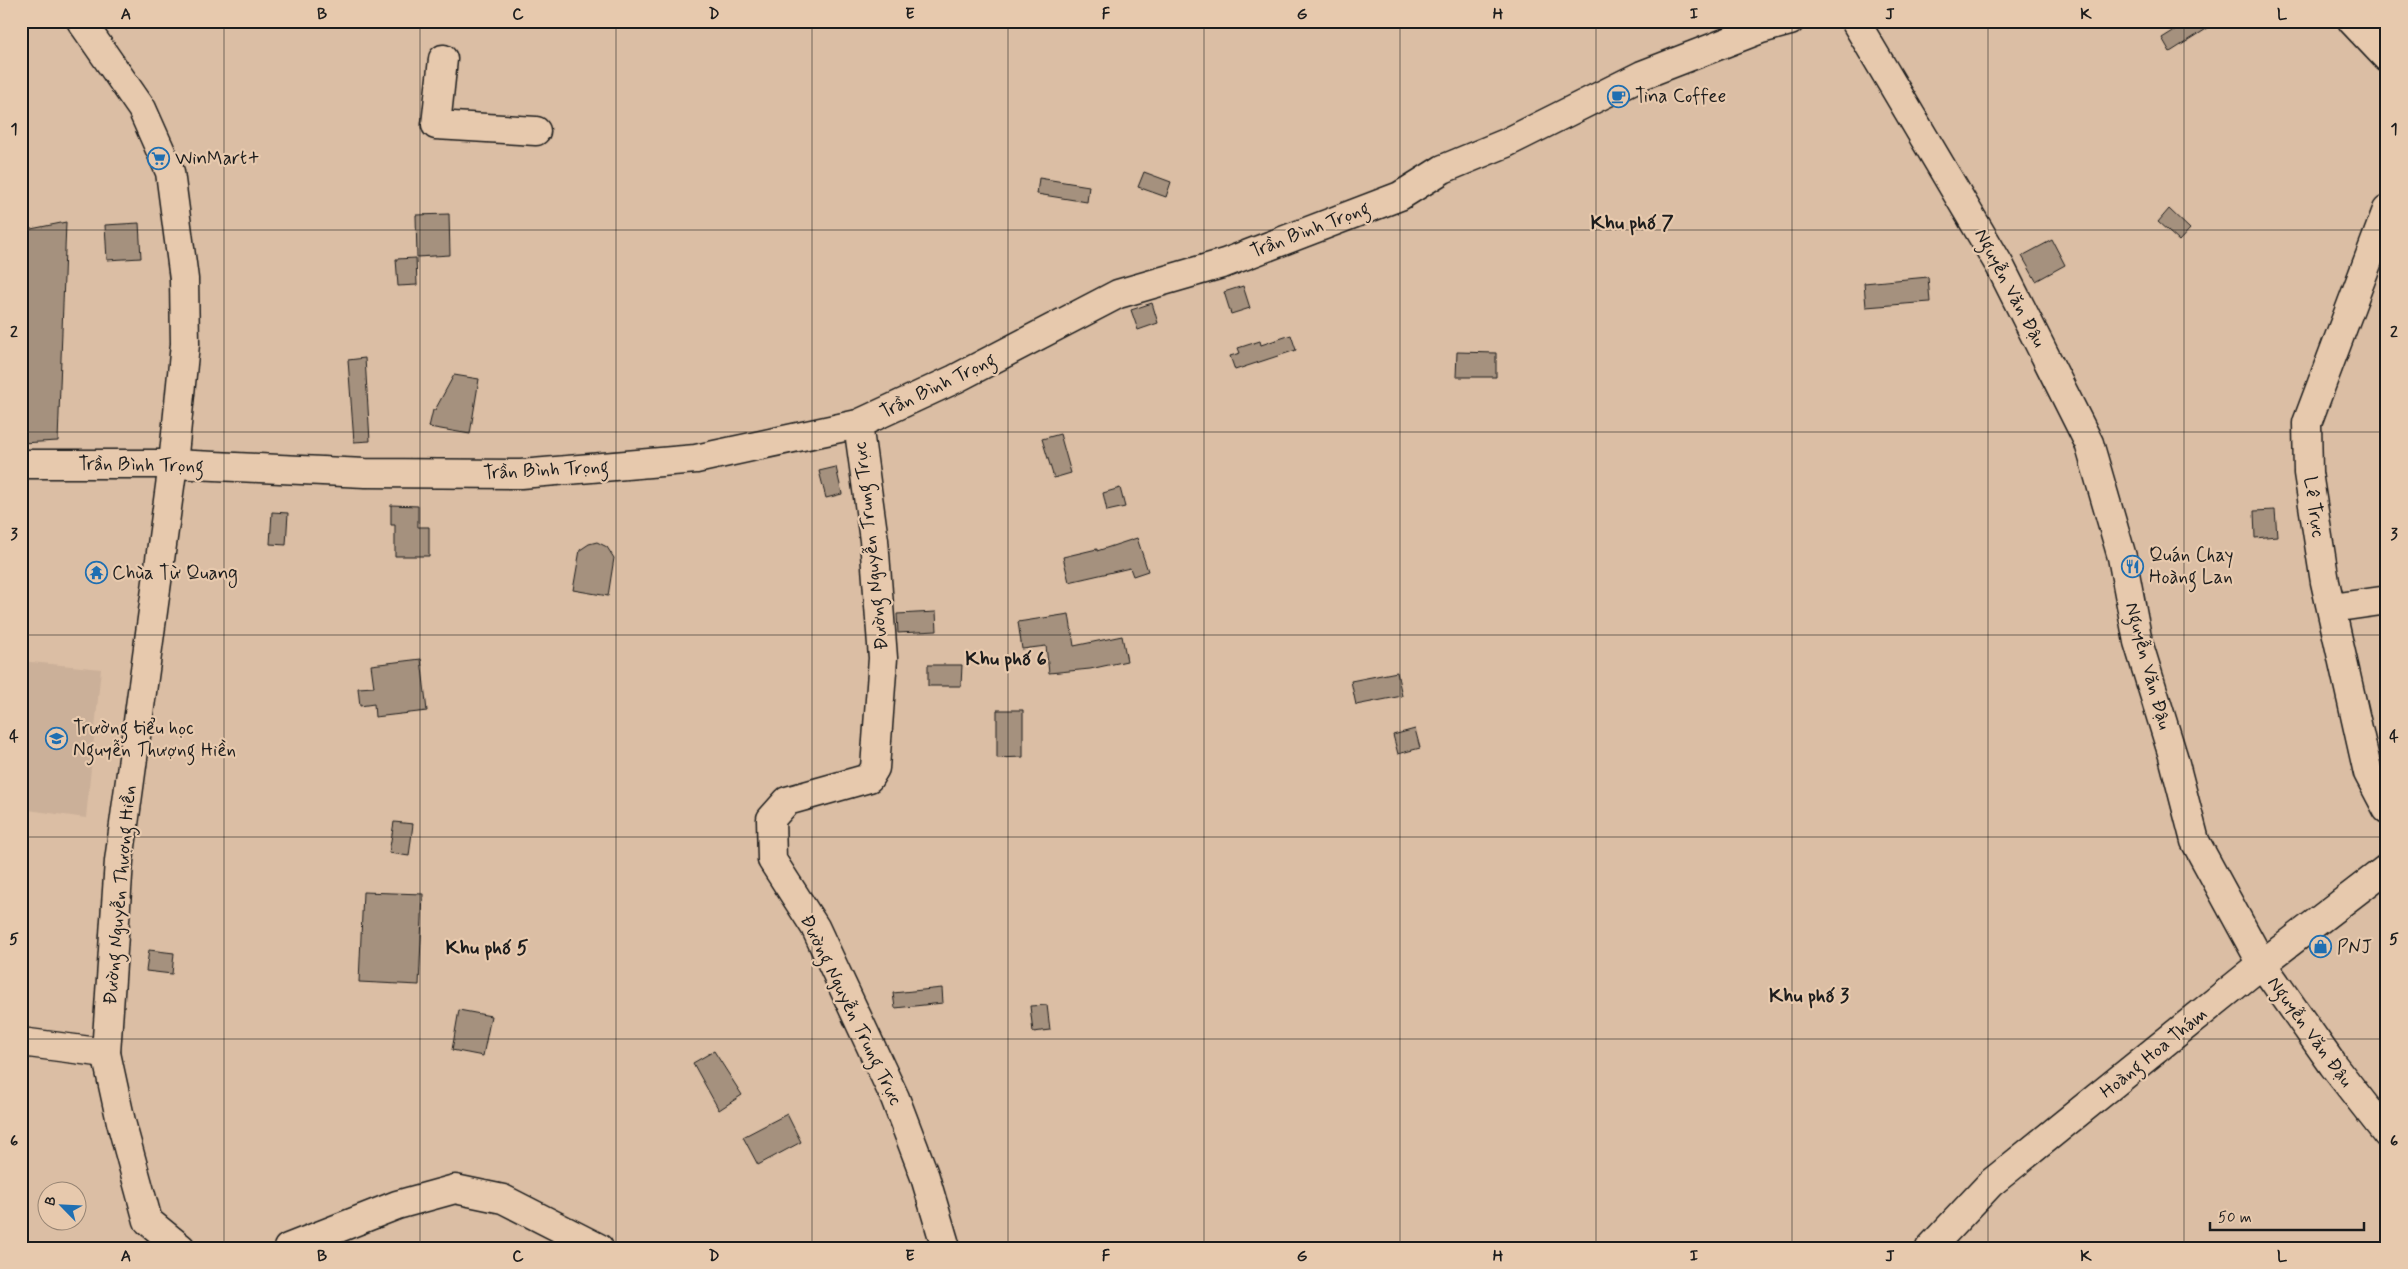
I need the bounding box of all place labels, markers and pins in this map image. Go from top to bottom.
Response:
cafe icon: Tina Coffee [1607,84,1631,108]
place label: Tina Coffee [1635,84,1726,109]
supermarket icon: WinMart+ [147,146,171,170]
place label: WinMart+ [175,146,260,171]
place label: Quán Chay Hoàng Lan [2149,543,2233,593]
restaurant icon: Quán Chay Hoàng Lan [2121,554,2145,578]
temple icon: Chùa Từ Quang [84,561,108,585]
place label: Chùa Từ Quang [112,561,238,588]
place label: Trường tiểu học Nguyễn Thượng Hiền [73,716,236,766]
school or university icon: Trường tiểu học Nguyễn Thượng Hiền [45,727,69,751]
shop icon: PNJ [2309,935,2333,959]
place label: PNJ [2337,935,2372,960]

